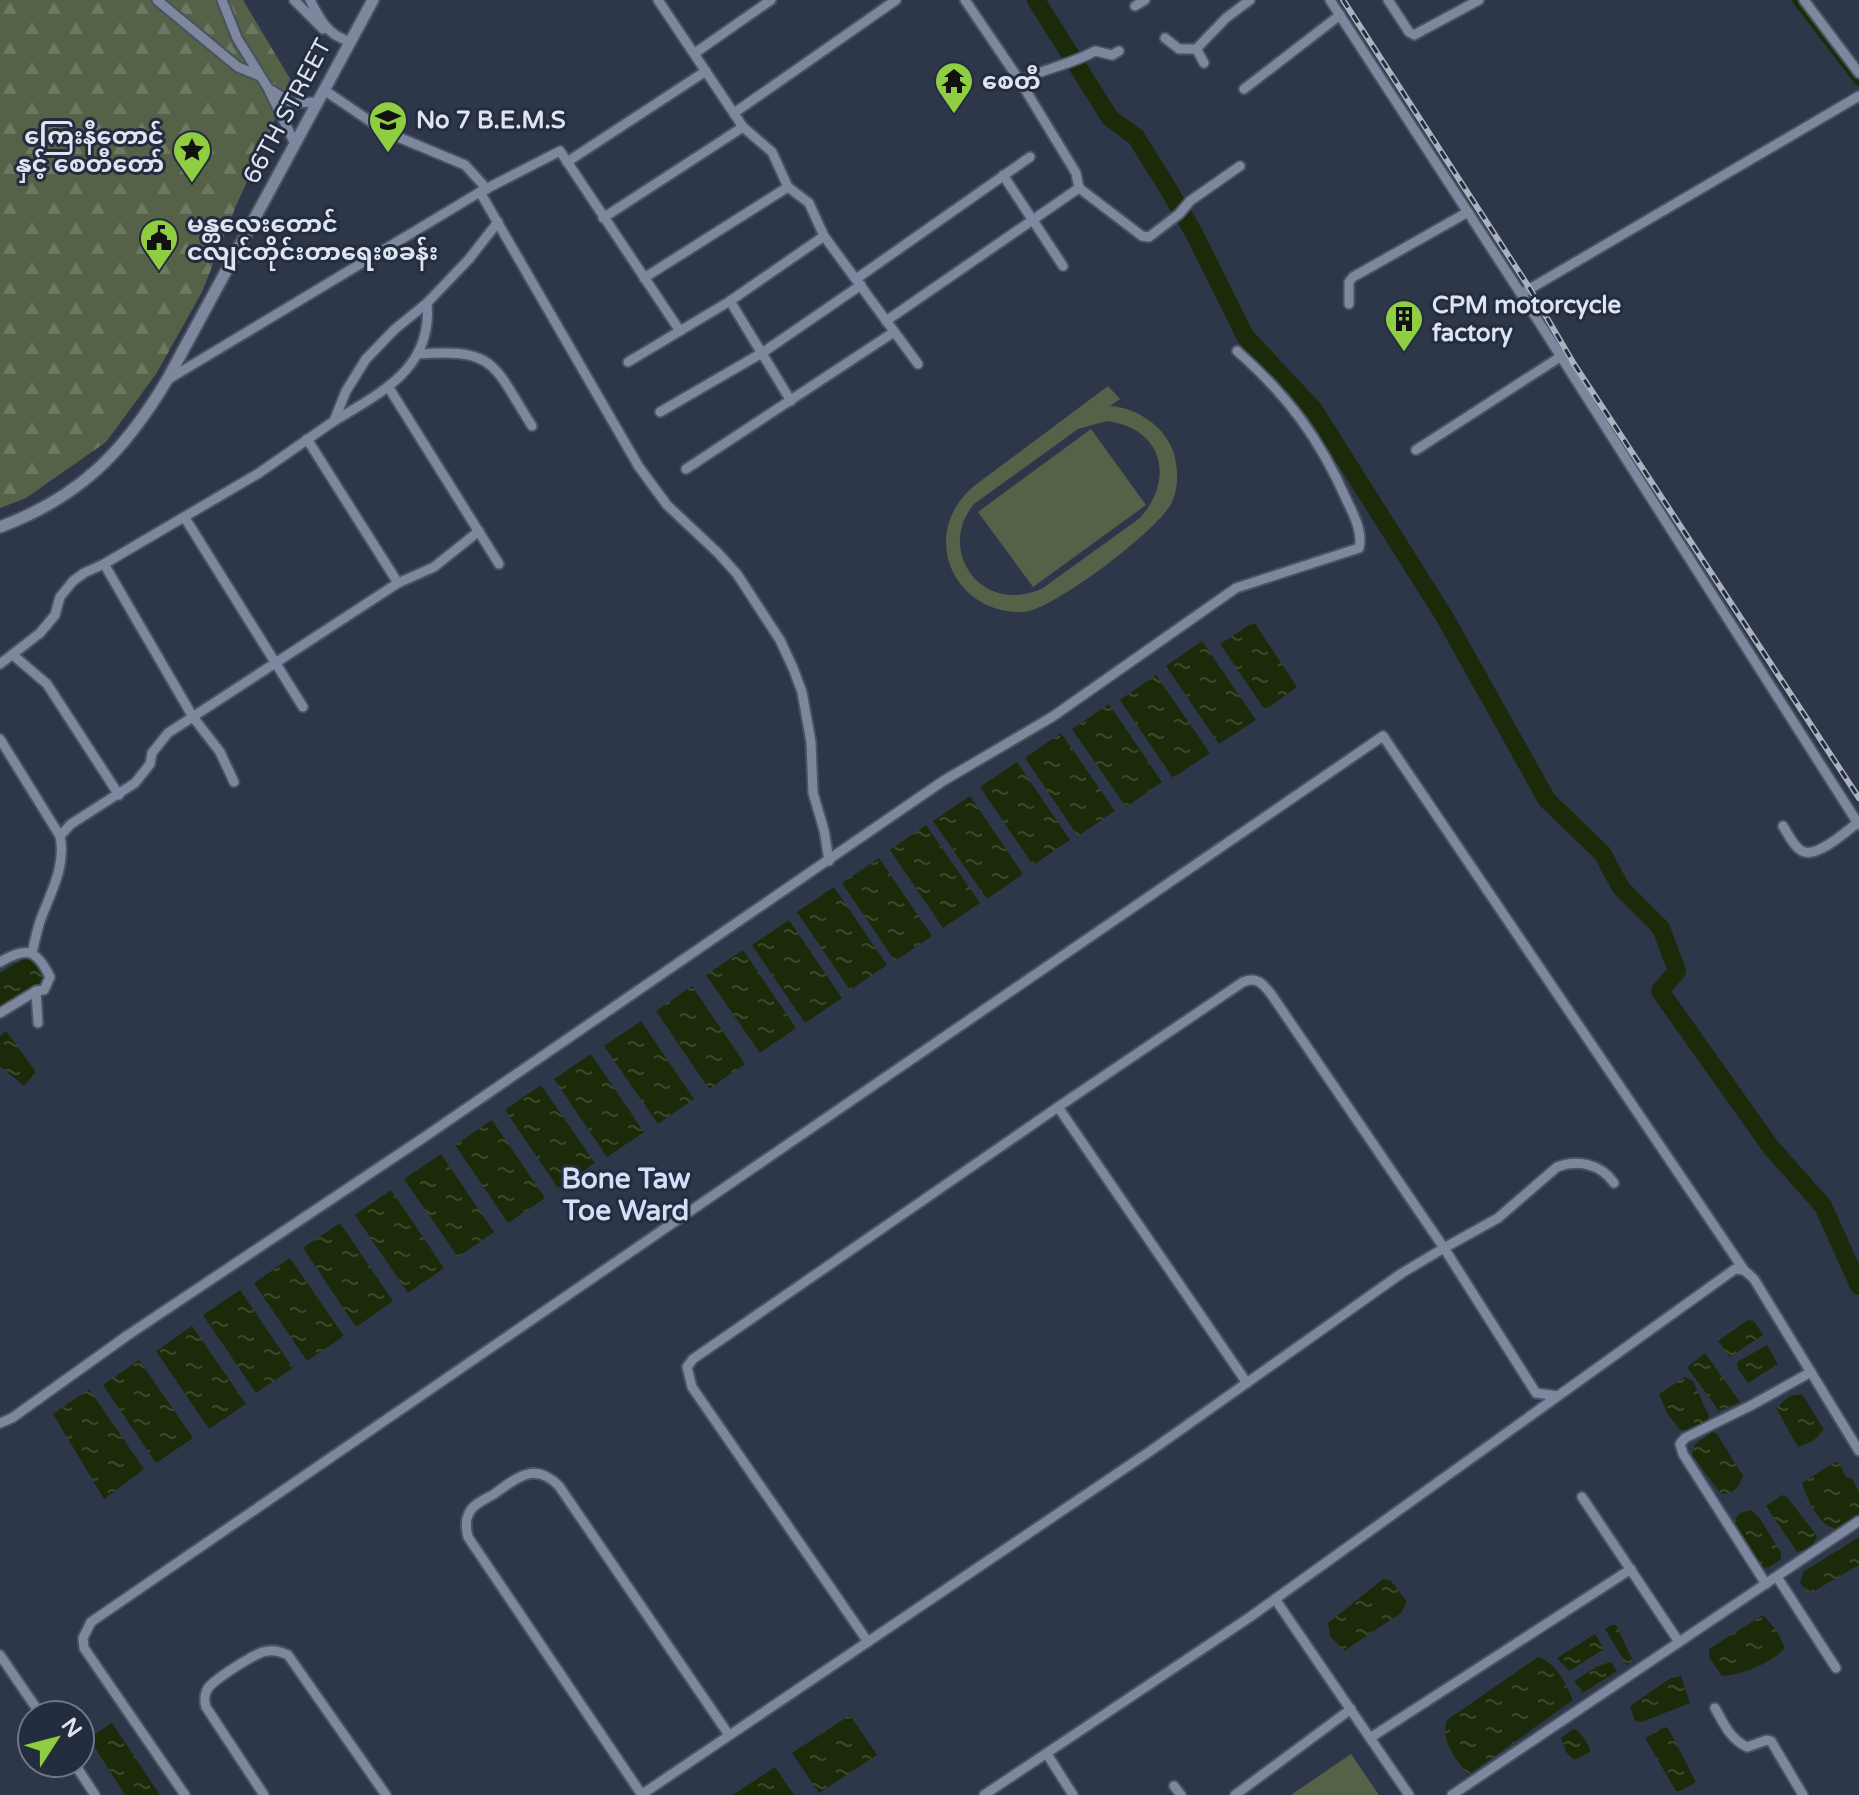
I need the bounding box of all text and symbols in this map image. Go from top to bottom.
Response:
street label: 66TH STREET [237,33,338,189]
temple icon: စေတီ [933,60,975,115]
place label: စေတီ [982,65,1041,96]
school or university icon: No 7 B.E.M.S [367,99,409,154]
place label: No 7 B.E.M.S [416,106,566,135]
place label: ကြေးနီတောင် နှင့် စေတီတော် [16,120,164,183]
place icon: ကြေးနီတောင် နှင့် စေတီတော် [171,129,213,184]
place label: မန္တလေးတောင် ငလျင်တိုင်းတာရေးစခန်း [187,208,438,272]
public building icon: မန္တလေးတောင် ငလျင်တိုင်းတာရေးစခန်း [138,217,180,272]
place label: CPM motorcycle factory [1432,291,1621,348]
building icon: CPM motorcycle factory [1383,298,1425,353]
district label: Bone Taw Toe Ward [562,1162,690,1228]
north arrow [16,1699,96,1779]
text: N [56,1713,87,1743]

